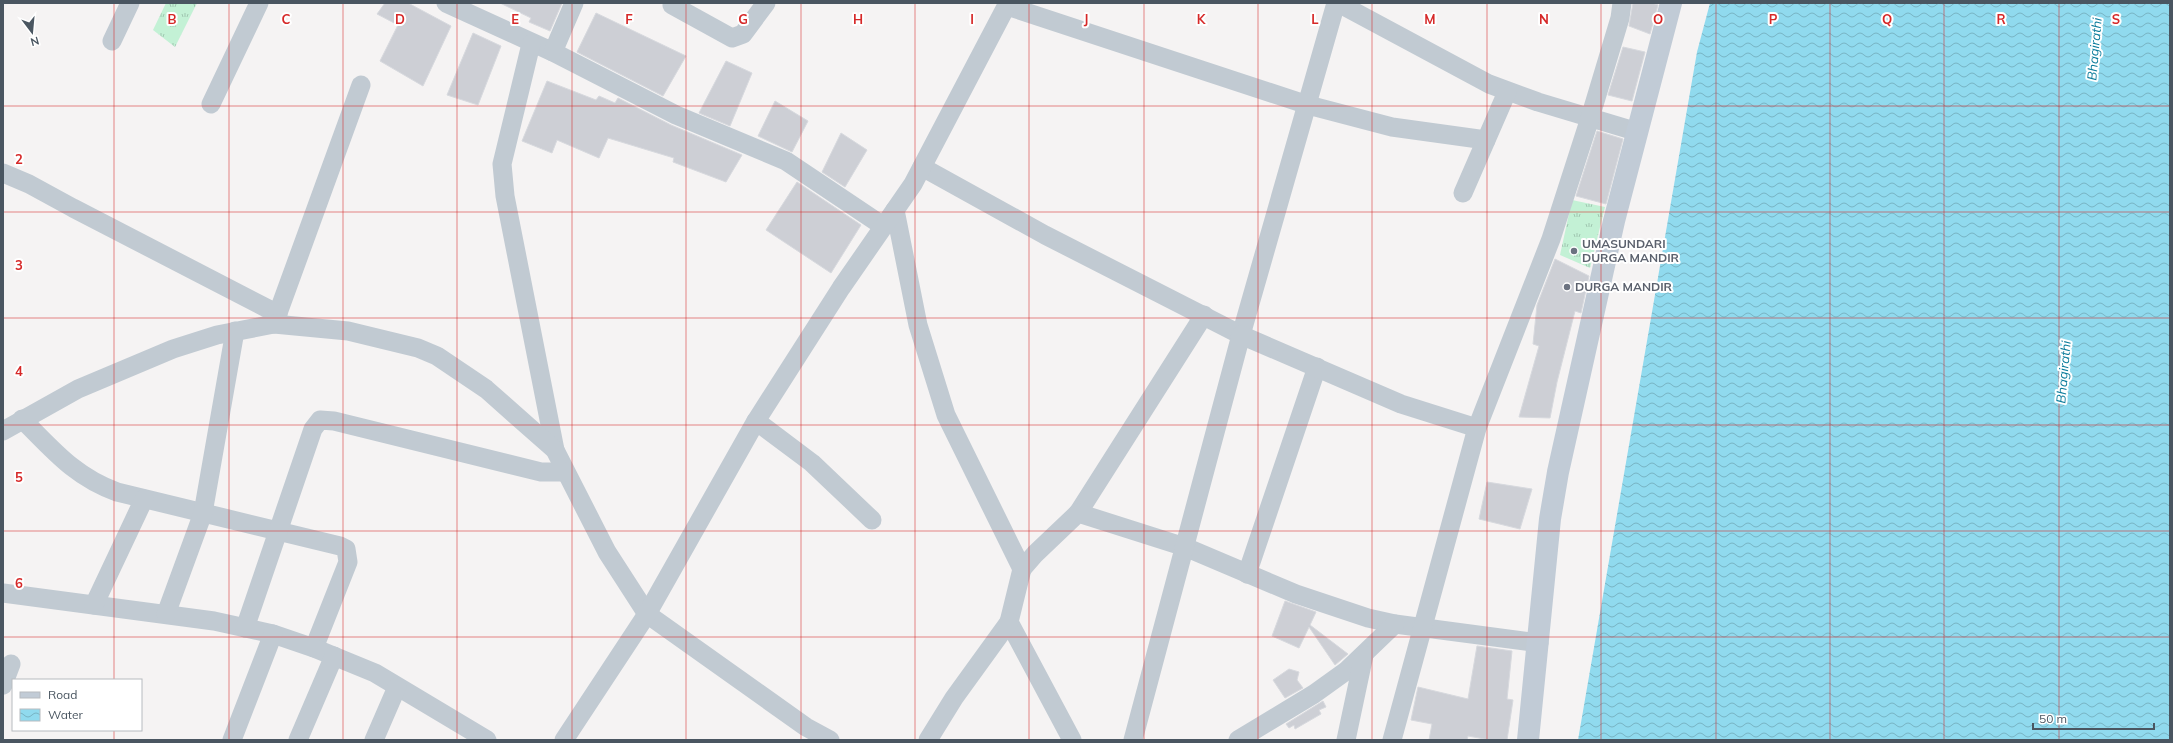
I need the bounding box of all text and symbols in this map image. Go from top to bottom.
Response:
text: B [168,11,177,27]
text: C [282,11,291,27]
text: D [395,11,405,27]
text: E [511,11,519,27]
text: F [625,11,633,27]
text: G [738,11,748,27]
text: H [853,11,863,27]
text: I [970,11,974,27]
text: J [1084,11,1088,27]
text: K [1197,11,1207,27]
text: L [1311,11,1319,27]
text: M [1424,11,1436,27]
text: N [1539,11,1549,27]
text: O [1653,11,1663,27]
text: P [1769,11,1778,27]
text: Q [1882,11,1892,27]
text: R [1996,11,2006,27]
text: S [2112,11,2120,27]
north arrow [12,12,52,52]
water label: Bhagirathi [2083,16,2105,81]
text: N [29,34,41,49]
text: 2 [15,151,23,167]
place label: UMASUNDARI DURGA MANDIR [1582,236,1680,265]
marker: UMASUNDARI DURGA MANDIR [1569,246,1579,256]
text: 3 [15,257,23,273]
place label: DURGA MANDIR [1575,279,1673,294]
marker: DURGA MANDIR [1562,282,1572,292]
water label: Bhagirathi [2052,339,2074,404]
text: 4 [15,363,23,379]
text: 5 [15,469,23,485]
text: 6 [15,575,23,591]
legend [12,679,142,731]
text: Road [48,687,77,702]
scale bar [2033,705,2154,731]
text: Water [48,707,84,722]
text: 50 m [2039,711,2067,726]

